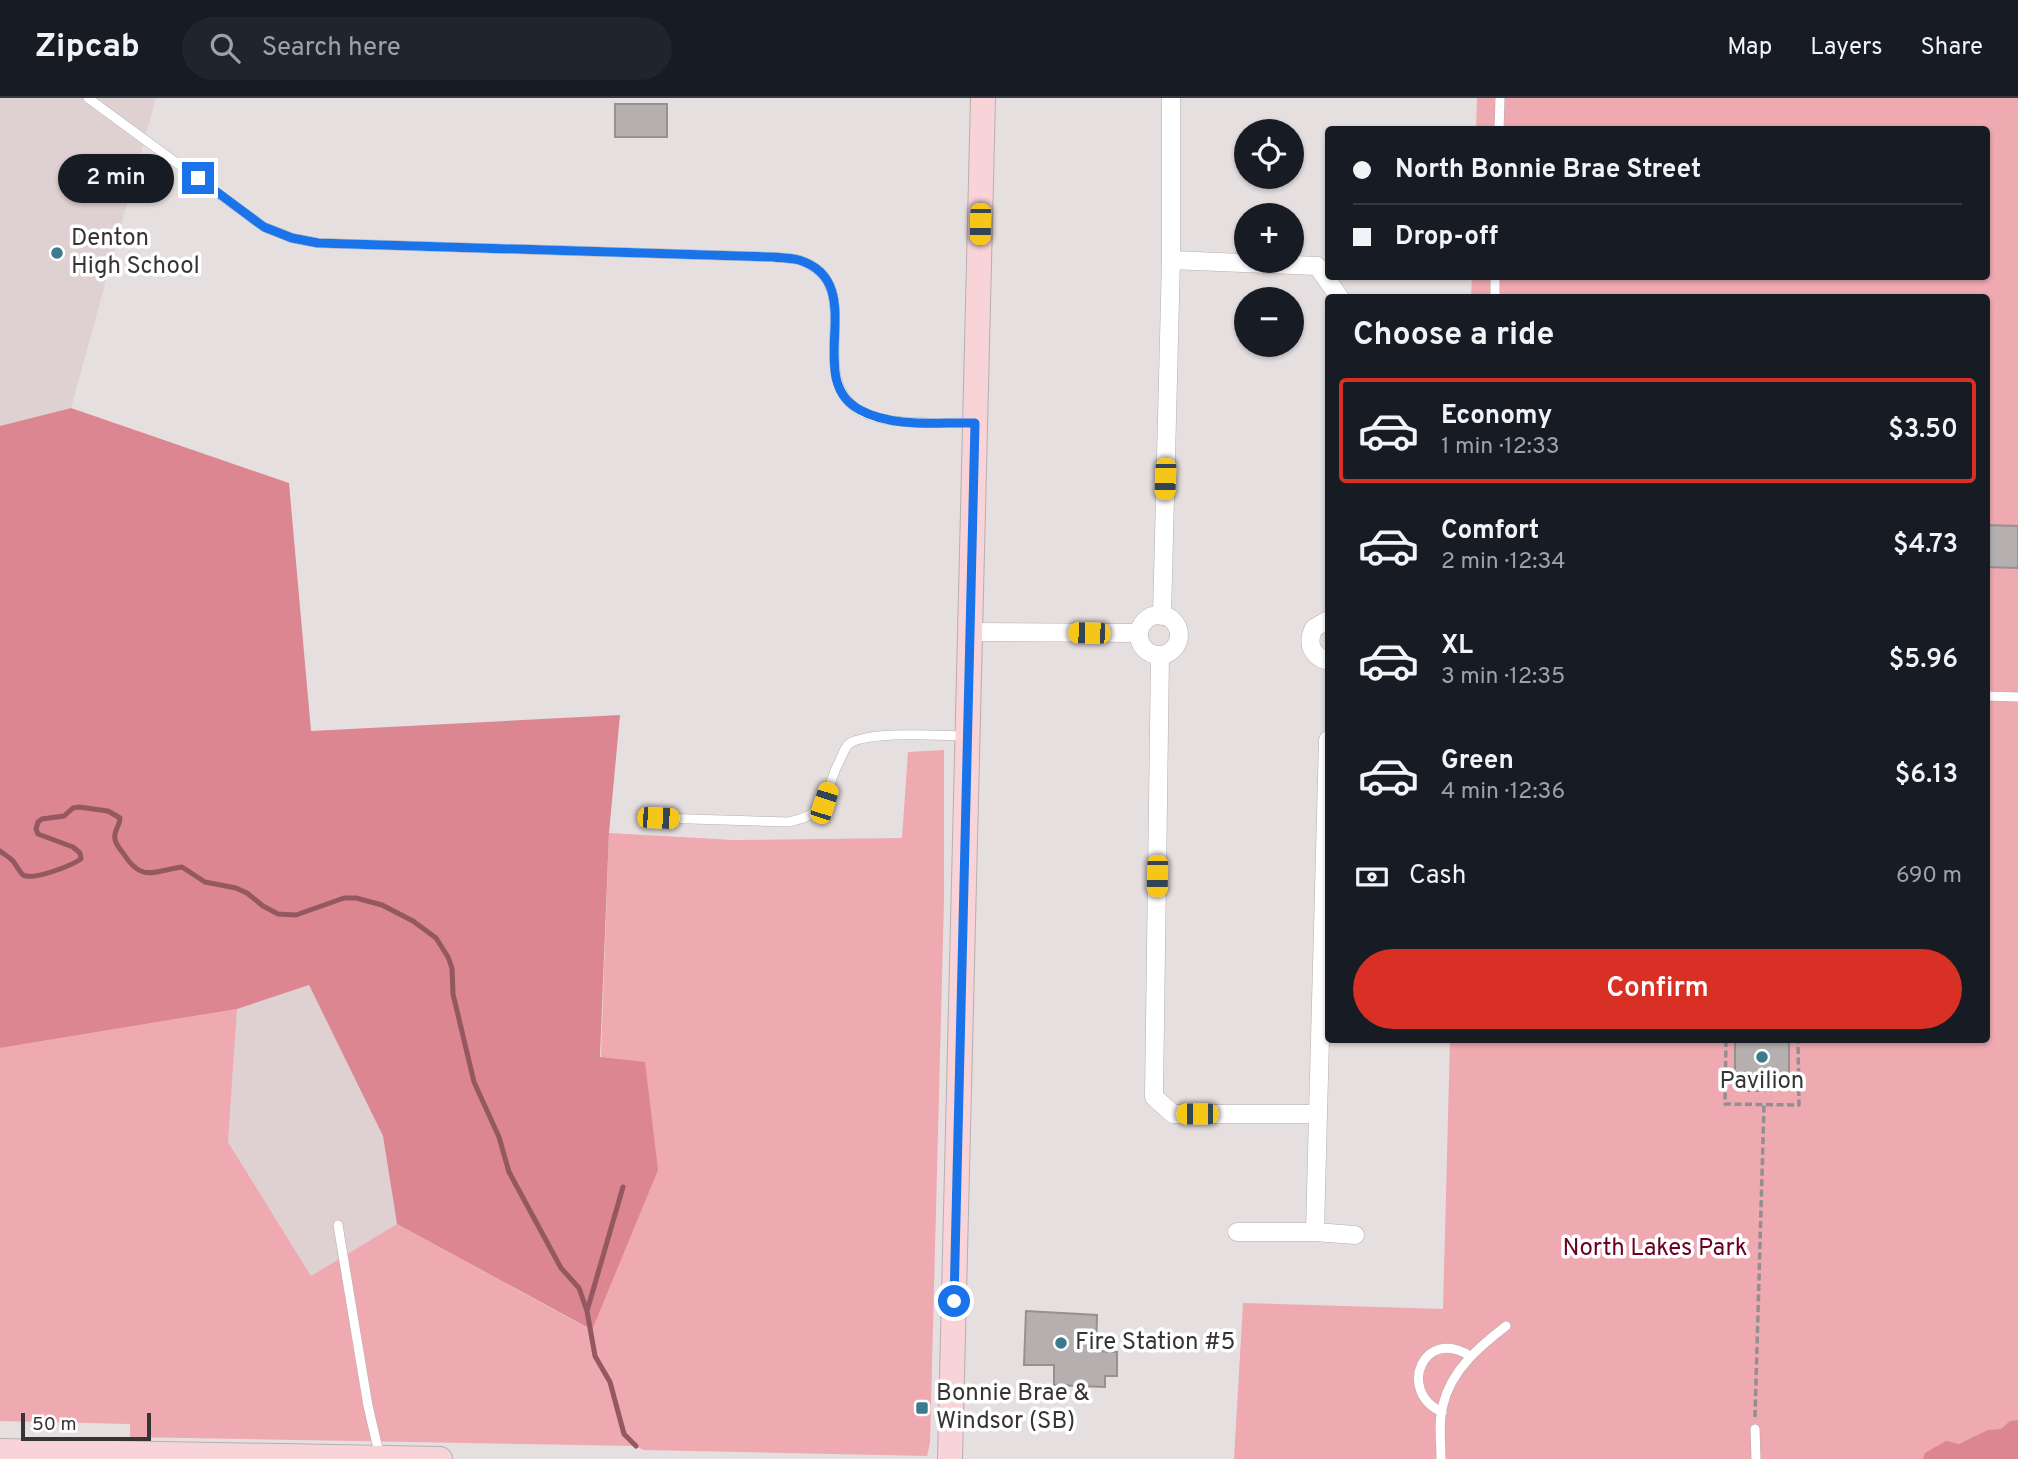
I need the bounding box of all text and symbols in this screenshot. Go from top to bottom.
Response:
search box [182,17,672,80]
text: Zipcab [35,27,140,69]
icon: search [206,29,244,67]
text: Search here [262,32,401,65]
text: Map [1727,33,1772,63]
text: Layers [1810,33,1882,63]
text: Share [1920,33,1983,63]
map controls [1234,119,1304,357]
button: locate [1234,119,1304,189]
callout: 2 min [58,154,174,202]
text: North Bonnie Brae Street [1395,154,1701,187]
route end [182,162,214,194]
text: 2 min [86,164,146,193]
car [970,203,991,245]
button: + [1234,203,1304,273]
text: Drop-off [1395,221,1498,254]
place label: Denton High School [71,224,200,282]
marker: Denton High School [49,245,65,261]
button: − [1234,287,1304,357]
text: Choose a ride [1353,316,1554,356]
icon: car [1357,399,1420,462]
text: Economy [1441,400,1552,433]
text: $3.50 [1888,414,1958,447]
text: 1 min · 12:33 [1441,433,1560,462]
car [1154,458,1177,500]
icon: car [1357,514,1420,577]
text: Comfort [1441,515,1539,548]
text: $4.73 [1893,529,1958,562]
text: 2 min · 12:34 [1441,548,1566,577]
car [1068,622,1111,644]
icon: car [1357,629,1420,692]
text: XL [1441,630,1473,663]
text: $5.96 [1889,644,1958,677]
text: 3 min · 12:35 [1441,663,1565,692]
icon: car [1357,744,1420,807]
text: Green [1441,745,1514,778]
text: $6.13 [1895,759,1958,792]
text: 4 min · 12:36 [1441,778,1565,807]
car [808,780,841,826]
car [637,807,680,829]
car [1147,855,1168,897]
icon: cash [1353,858,1391,896]
text: Cash [1409,860,1466,893]
text: 690 m [1896,862,1962,891]
button: Confirm [1353,949,1962,1029]
marker: Pavilion [1754,1049,1770,1065]
place label: Pavilion [1720,1067,1804,1097]
car [1177,1104,1219,1125]
park label: North Lakes Park [1563,1234,1747,1264]
route start [938,1285,970,1317]
place label: Fire Station #5 [1075,1328,1236,1358]
marker: Fire Station #5 [1053,1335,1069,1351]
place label: Bonnie Brae & Windsor (SB) [936,1379,1090,1437]
marker: Bonnie Brae & Windsor (SB) [914,1400,930,1416]
scale bar [21,1410,150,1442]
text: 50 m [32,1413,77,1437]

